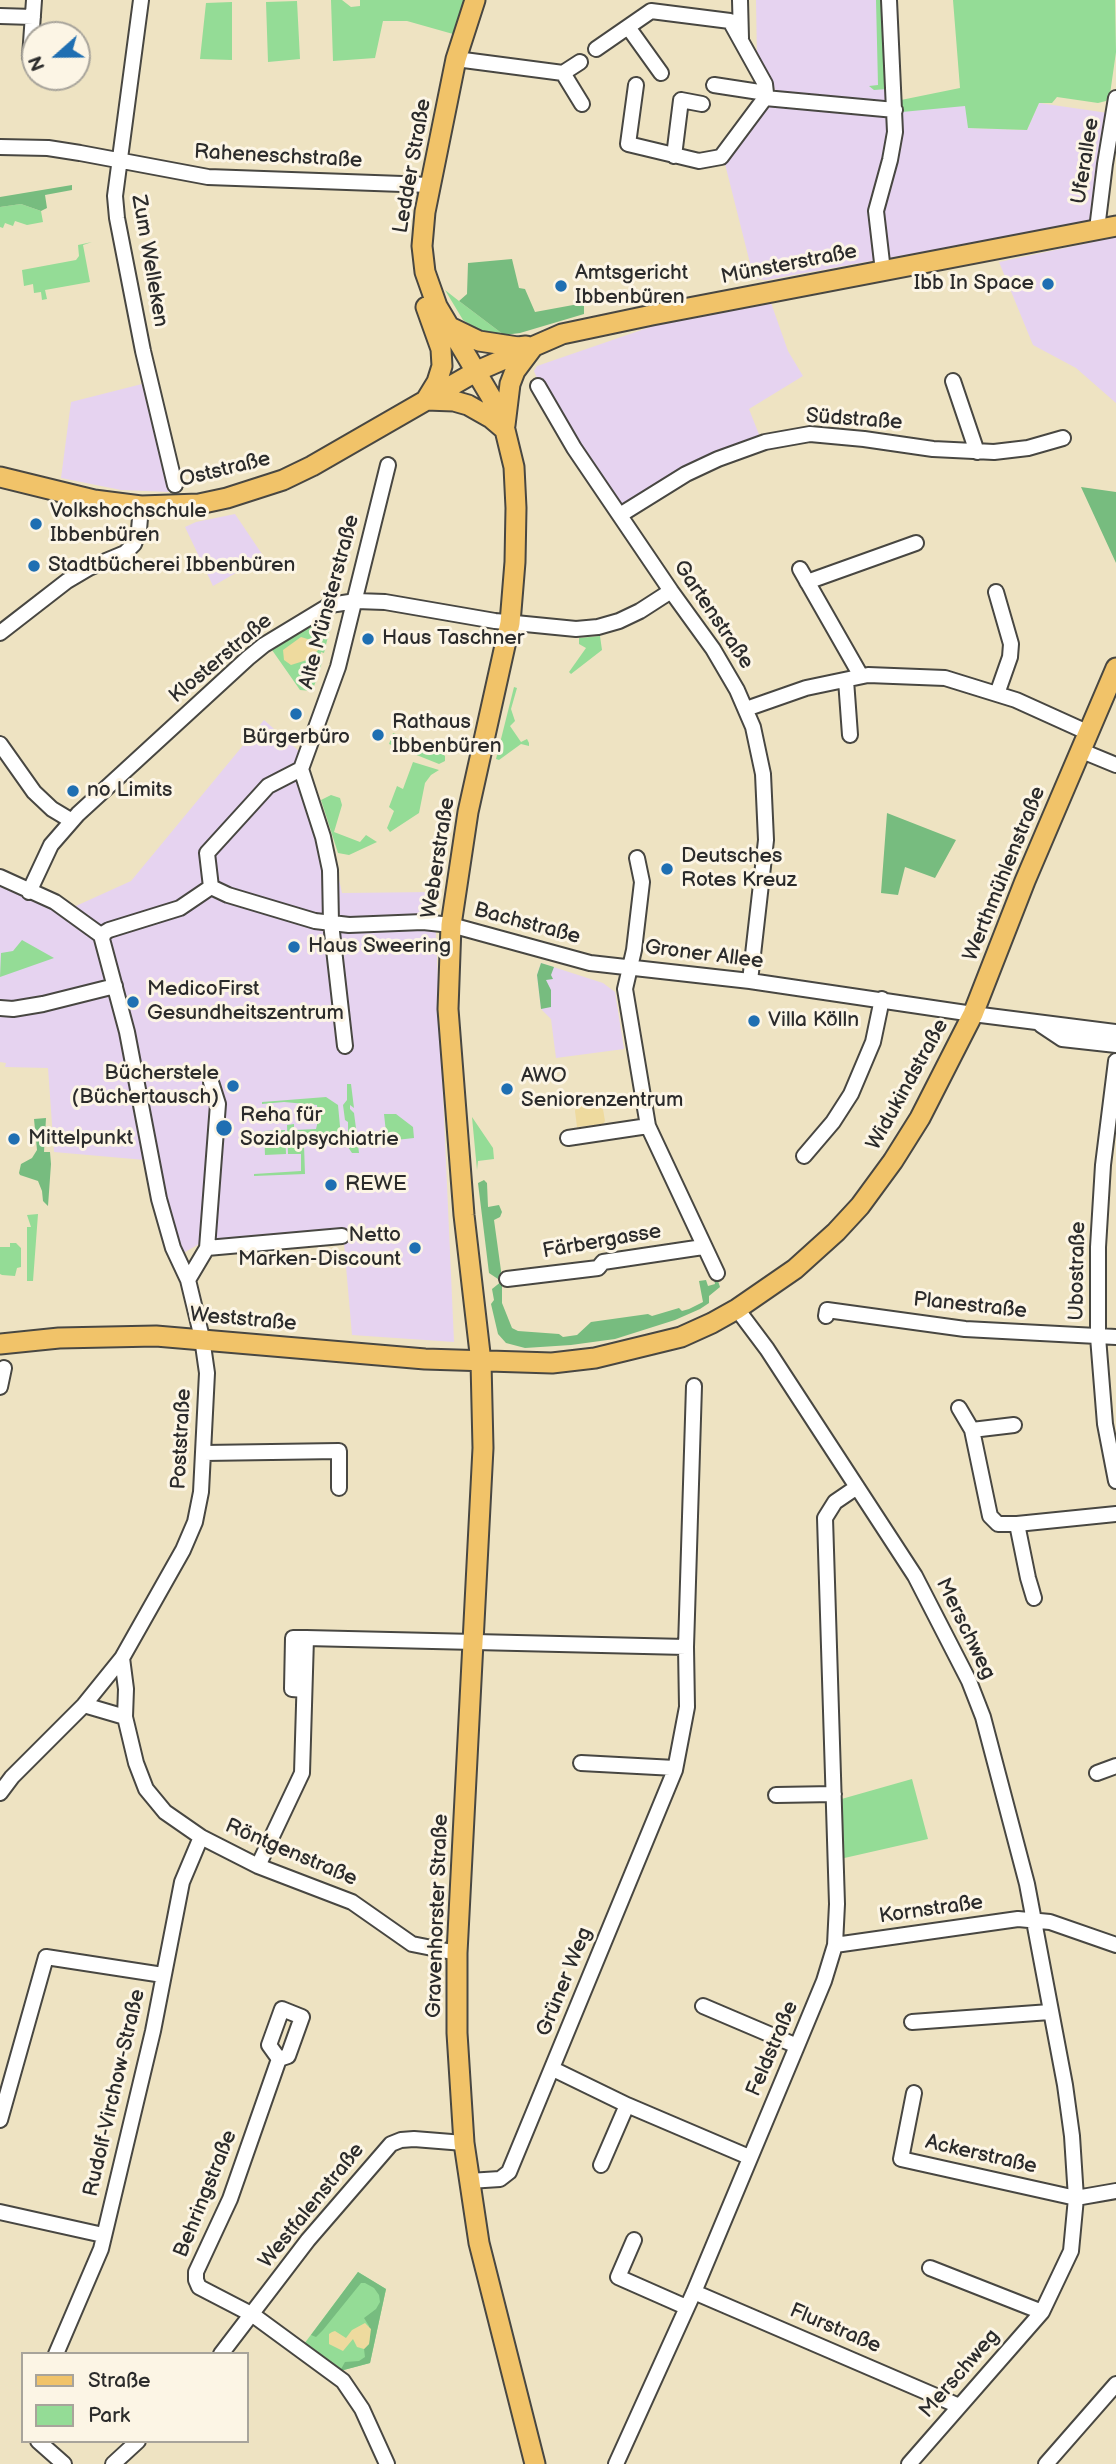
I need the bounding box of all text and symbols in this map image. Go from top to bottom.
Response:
north arrow [21,21,91,91]
text: N [25,52,51,74]
street label: Ledder Straße [389,97,437,235]
street label: Uferallee [1067,116,1105,206]
street label: Raheneschstraße [193,140,363,174]
street label: Zum Welleken [125,193,173,329]
street label: Münsterstraße [719,239,859,291]
place label: Amtsgericht Ibbenbüren [575,261,688,311]
place label: Ibb In Space [914,271,1034,297]
marker: Ibb In Space [1040,276,1056,292]
marker: Amtsgericht Ibbenbüren [553,278,569,294]
street label: Südstraße [805,404,903,436]
street label: Oststraße [177,447,273,493]
place label: Volkshochschule Ibbenbüren [50,499,207,549]
street label: Alte Münsterstraße [295,512,365,692]
marker: Volkshochschule Ibbenbüren [28,516,44,532]
place label: Stadtbücherei Ibbenbüren [48,553,295,579]
street label: Gartenstraße [667,556,759,674]
marker: Stadtbücherei Ibbenbüren [26,558,42,574]
street label: Klosterstraße [165,609,277,709]
place label: Haus Taschner [382,626,524,652]
marker: Haus Taschner [360,631,376,647]
marker: Bürgerbüro [288,706,304,722]
place label: Rathaus Ibbenbüren [392,710,502,760]
place label: Bürgerbüro [242,725,350,751]
marker: Rathaus Ibbenbüren [370,727,386,743]
place label: no Limits [87,778,172,804]
marker: no Limits [65,783,81,799]
street label: Werthmühlenstraße [959,783,1051,965]
street label: Weberstraße [417,796,461,920]
place label: Deutsches Rotes Kreuz [681,844,797,894]
marker: Deutsches Rotes Kreuz [659,861,675,877]
street label: Bachstraße [471,898,583,950]
place label: Haus Sweering [308,934,451,960]
street label: Groner Allee [643,935,765,975]
marker: Haus Sweering [286,939,302,955]
place label: MedicoFirst Gesundheitszentrum [147,977,344,1027]
marker: MedicoFirst Gesundheitszentrum [125,994,141,1010]
place label: Villa Kölln [768,1008,859,1034]
marker: Villa Kölln [746,1013,762,1029]
street label: Widukindstraße [862,1015,954,1155]
place label: Bücherstele (Büchertausch) [72,1061,219,1111]
place label: AWO Seniorenzentrum [521,1064,683,1114]
marker: Bücherstele (Büchertausch) [225,1078,241,1094]
marker: AWO Seniorenzentrum [499,1081,515,1097]
place label: Reha für Sozialpsychiatrie [240,1103,399,1153]
marker: Reha für Sozialpsychiatrie [214,1118,234,1138]
place label: Mittelpunkt [28,1126,133,1152]
marker: Mittelpunkt [6,1131,22,1147]
place label: REWE [345,1172,407,1198]
marker: REWE [323,1177,339,1193]
street label: Färbergasse [541,1219,663,1265]
street label: Ubostraße [1065,1221,1091,1321]
place label: Netto Marken-Discount [238,1223,401,1273]
marker: Netto Marken-Discount [407,1240,423,1256]
street label: Planestraße [912,1288,1028,1324]
street label: Weststraße [189,1303,297,1337]
street label: Poststraße [167,1388,197,1490]
street label: Merschweg [930,1574,1000,1684]
street label: Gravenhorster Straße [422,1813,454,2019]
street label: Röntgenstraße [221,1814,361,1892]
street label: Kornstraße [877,1890,985,1930]
street label: Grüner Weg [532,1924,598,2040]
street label: Rudolf-Virchow-Straße [79,1987,151,2199]
street label: Feldstraße [742,1998,804,2100]
street label: Behringstraße [169,2127,243,2261]
street label: Ackerstraße [923,2130,1039,2180]
street label: Westfalenstraße [254,2138,370,2274]
street label: Flurstraße [786,2299,884,2359]
street label: Merschweg [915,2324,1005,2424]
legend [21,2352,248,2443]
text: Straße [88,2368,150,2393]
text: Park [88,2403,130,2428]

